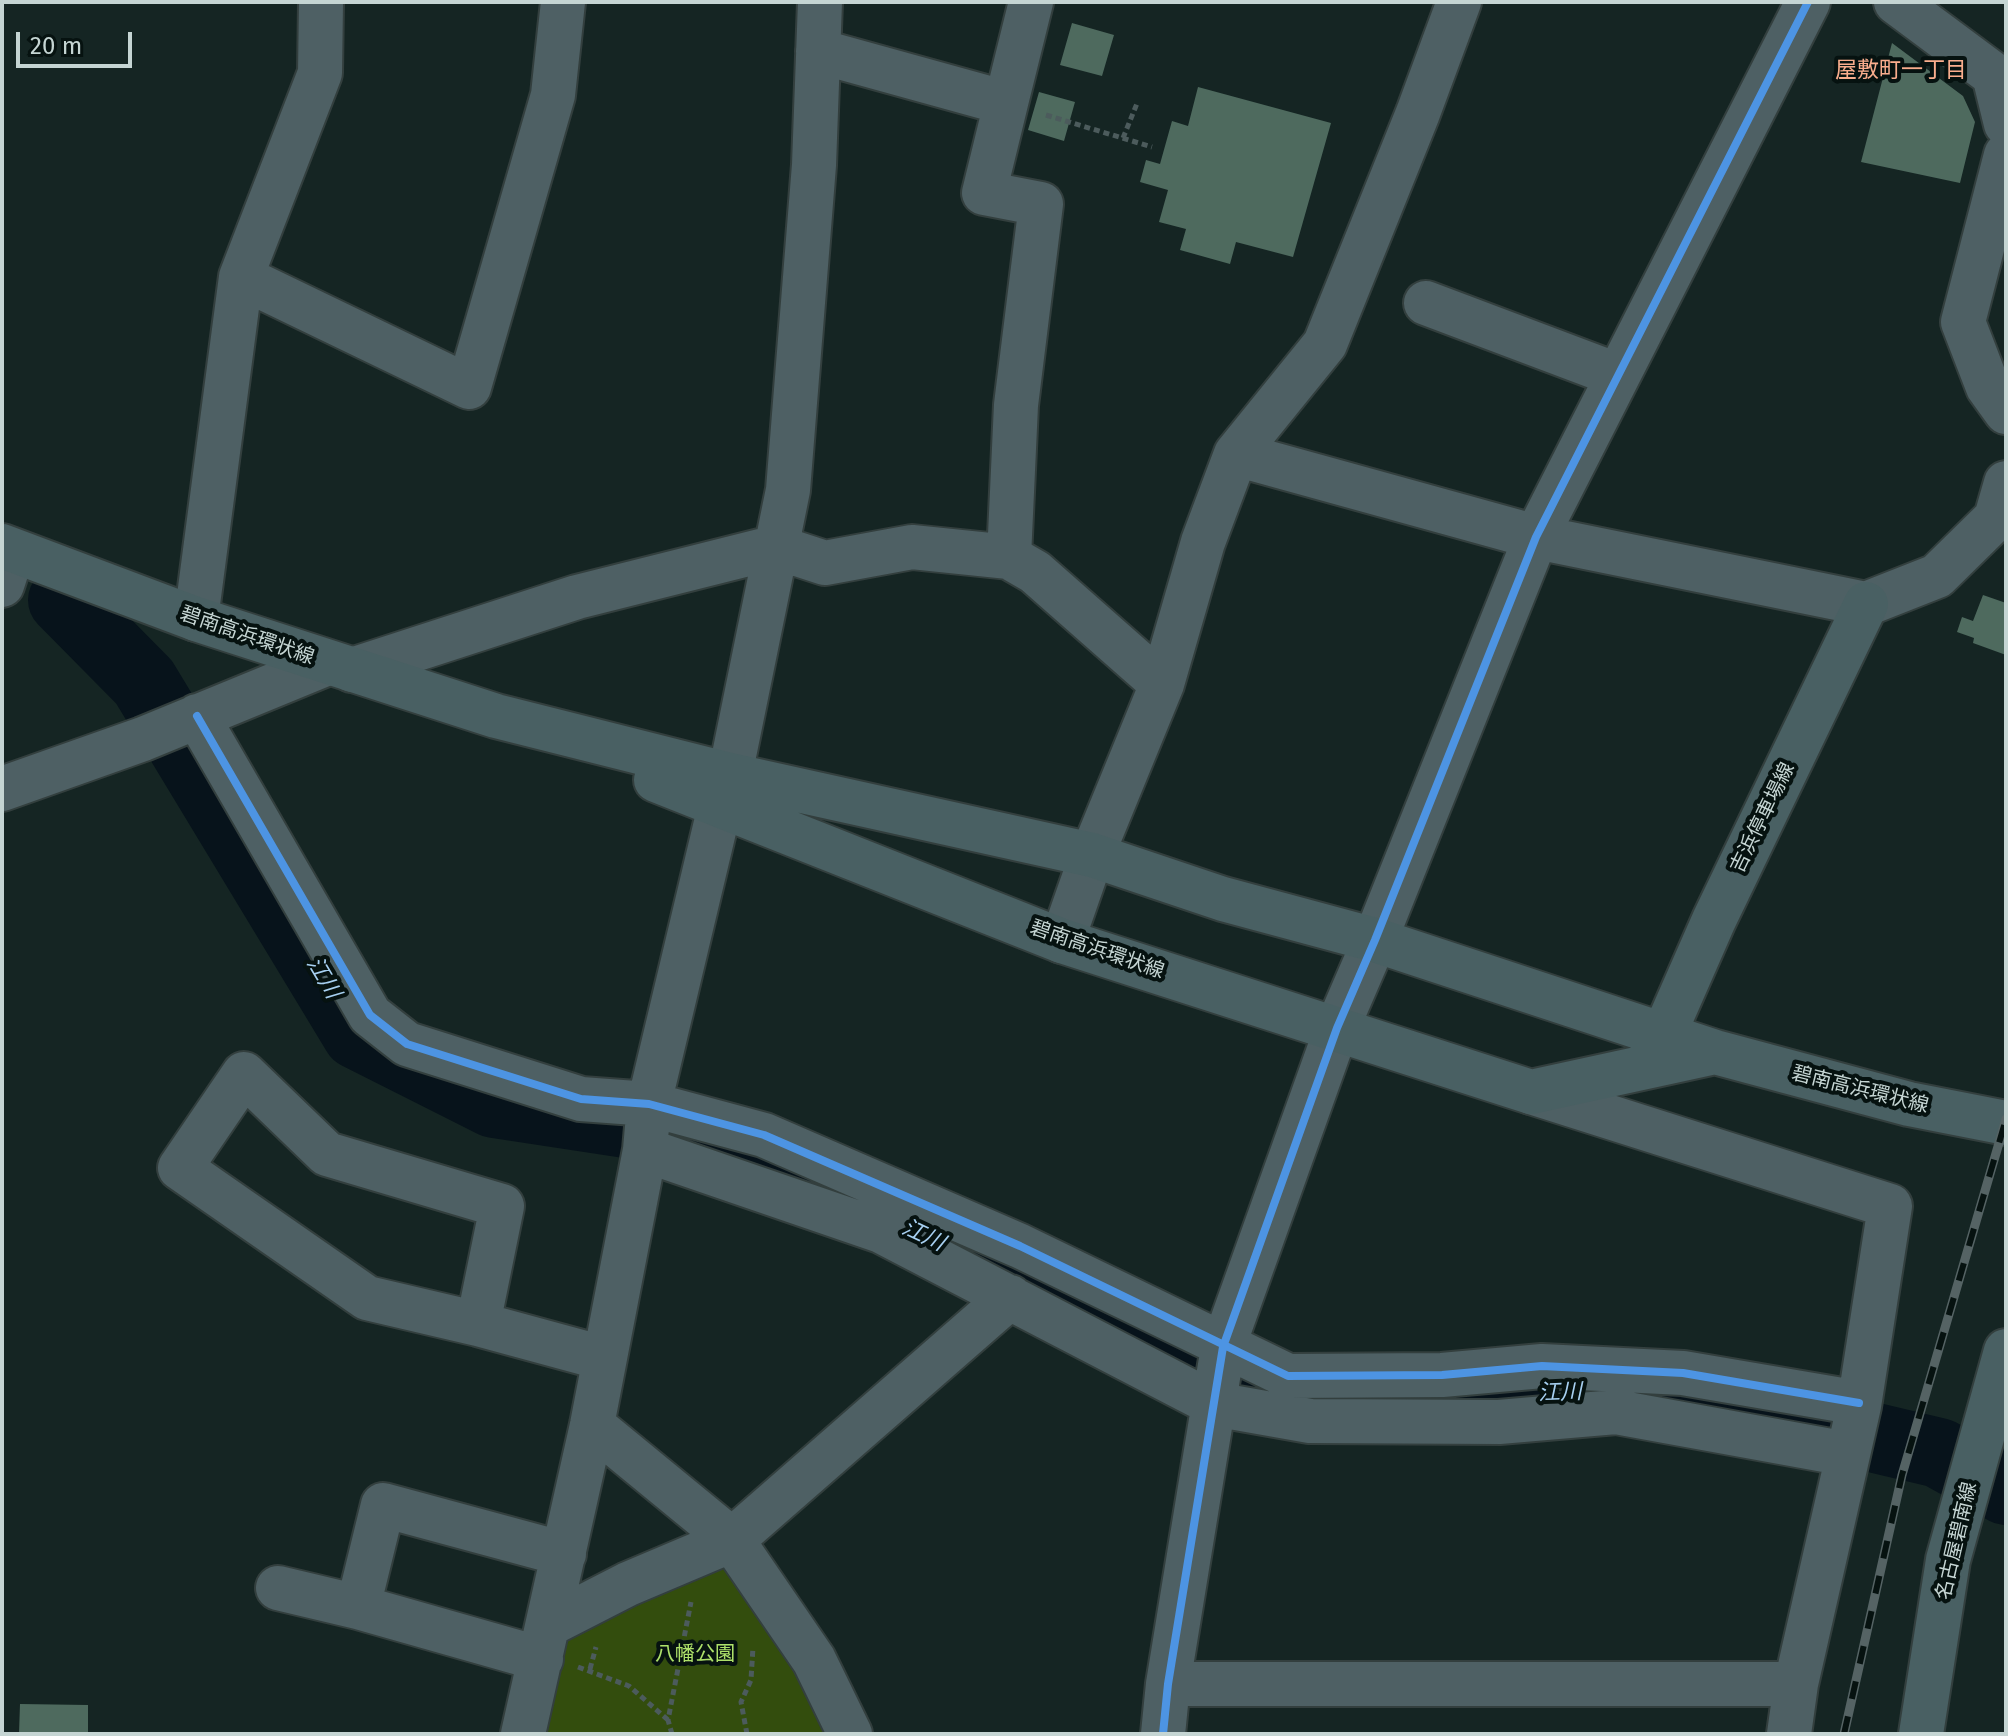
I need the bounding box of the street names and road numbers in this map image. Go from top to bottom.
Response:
street label: 碧南高浜環状線 [177,602,317,670]
street label: 吉浜停車場線 [1726,759,1800,877]
street label: 碧南高浜環状線 [1027,916,1167,984]
street label: 碧南高浜環状線 [1789,1061,1931,1119]
street label: 名古屋碧南線 [1932,1480,1982,1602]

